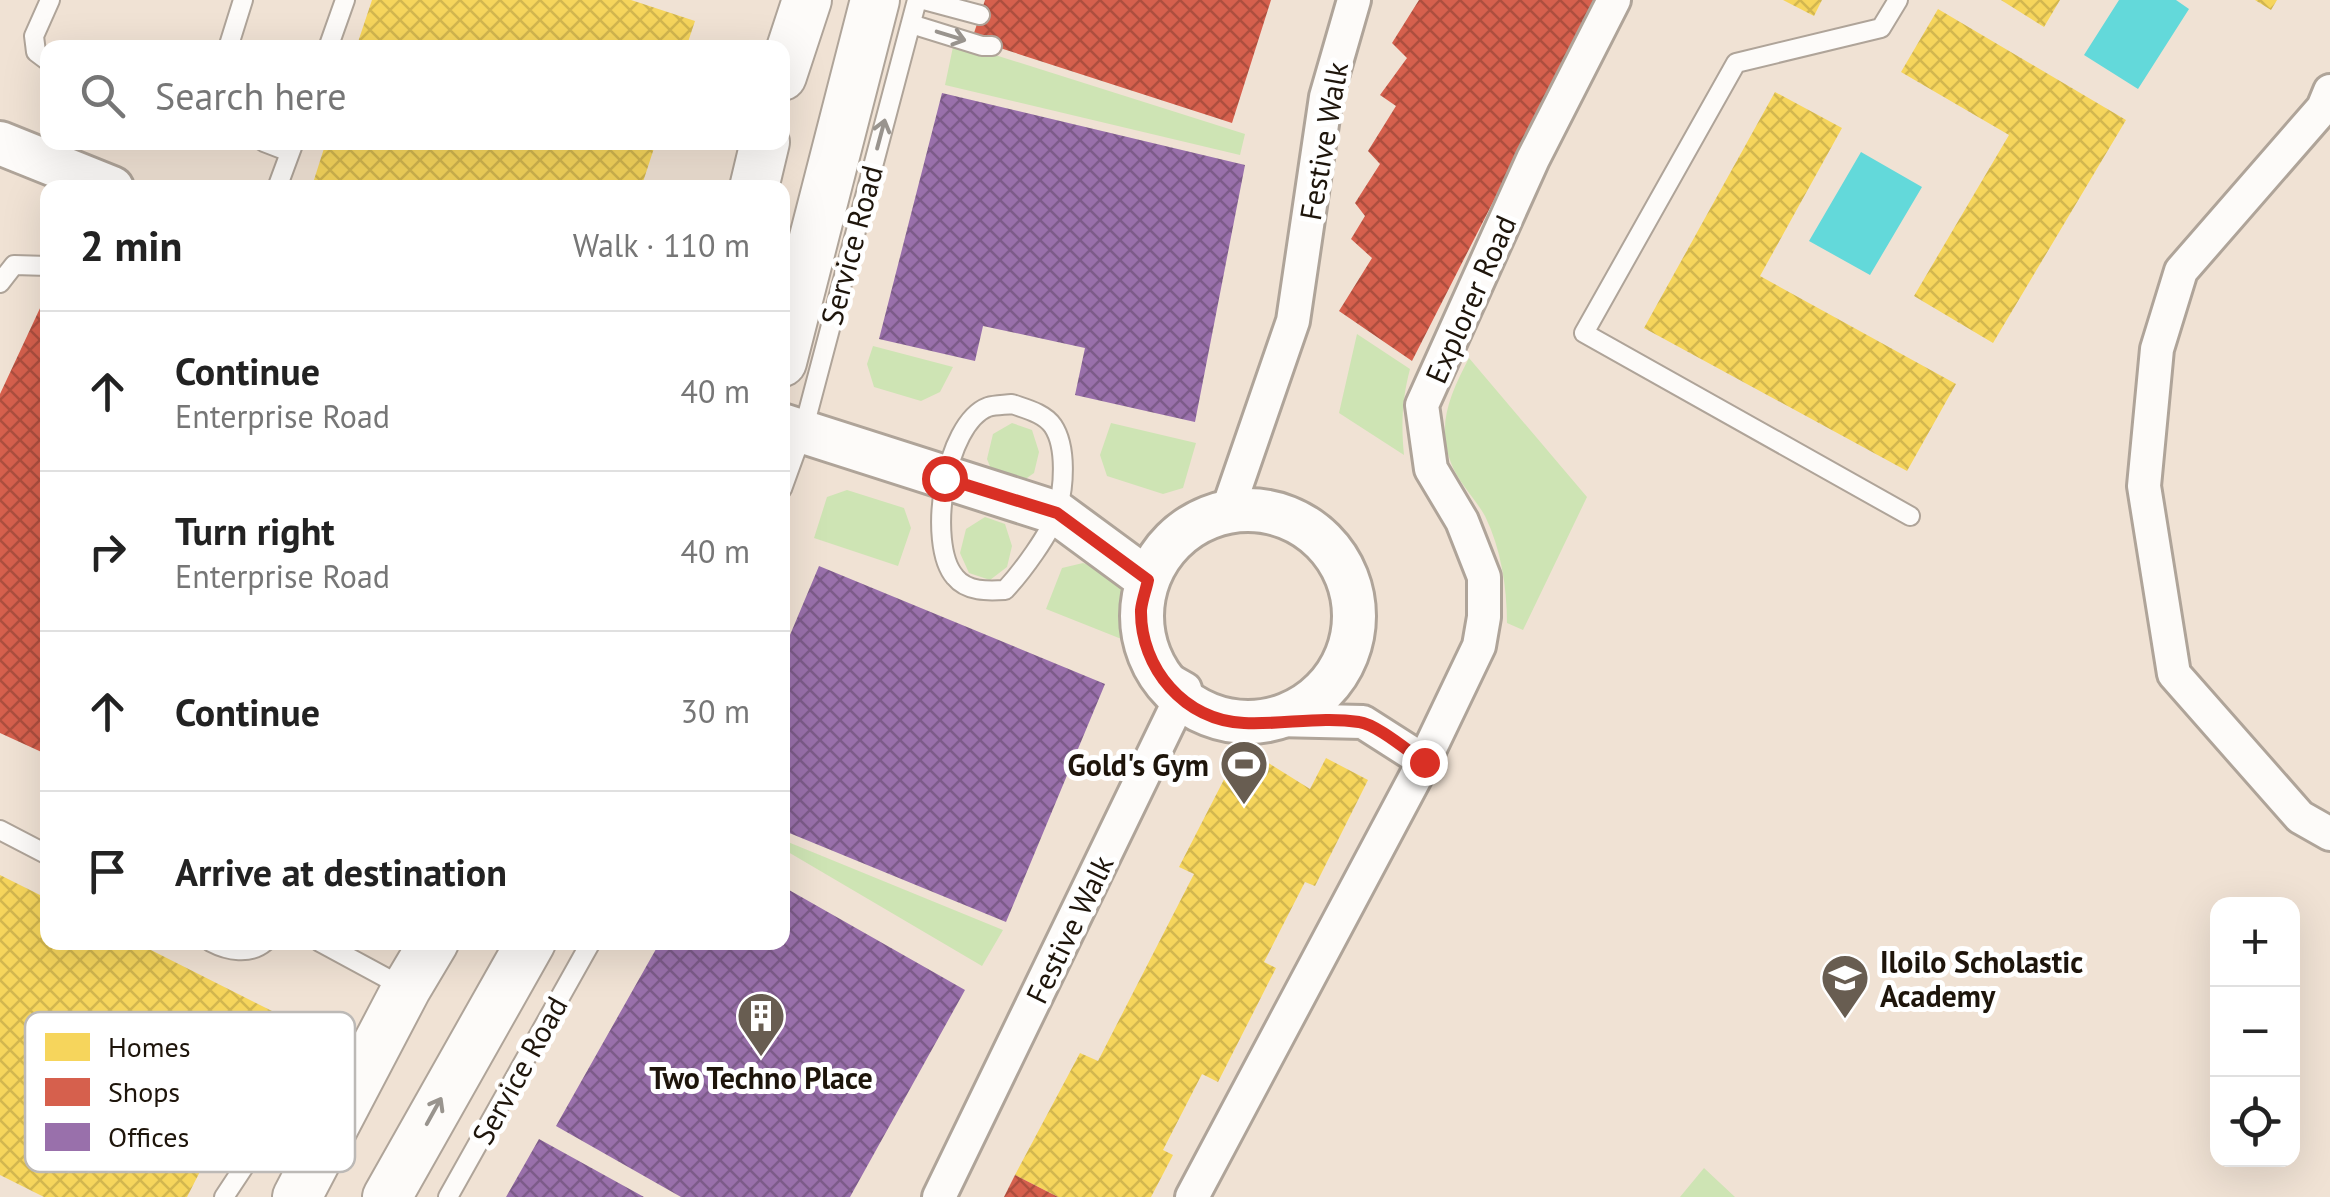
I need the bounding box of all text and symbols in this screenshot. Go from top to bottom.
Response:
one-way arrow [935,29,966,47]
search box [40,40,790,150]
street label: Festive Walk [1290,58,1356,223]
icon: search [75,68,130,123]
text: Search here [155,71,347,120]
one-way arrow [873,119,892,150]
street label: Service Road [811,161,891,329]
street label: Explorer Road [1416,209,1524,389]
text: 2 min [80,218,182,273]
text: Walk · 110 m [573,224,750,266]
text: Continue [175,346,320,395]
icon: ahead [80,364,135,419]
text: 40 m [681,370,750,412]
text: Enterprise Road [175,395,390,437]
route start [922,456,968,502]
text: Turn right [175,506,335,555]
icon: right [80,524,135,579]
text: 40 m [681,530,750,572]
text: Enterprise Road [175,555,390,597]
icon: ahead [80,684,135,739]
text: Continue [175,687,320,736]
text: 30 m [681,690,750,732]
sports icon: Gold's Gym [1218,738,1270,806]
route end [1402,740,1448,786]
place label: Gold's Gym [1068,745,1209,784]
icon: arrive [80,844,135,899]
text: Arrive at destination [175,847,507,896]
street label: Festive Walk [1016,848,1122,1009]
map controls [2210,897,2300,1167]
button: + [2210,897,2300,987]
place label: Iloilo Scholastic Academy [1880,942,2083,1015]
school or university icon: Iloilo Scholastic Academy [1819,952,1871,1020]
button: − [2210,987,2300,1077]
street label: Service Road [462,989,576,1151]
building icon: Two Techno Place [735,990,787,1058]
legend [25,1012,355,1172]
text: Homes [108,1028,191,1065]
place label: Two Techno Place [649,1058,873,1097]
text: Shops [108,1073,180,1110]
button: locate [2210,1077,2300,1167]
one-way arrow [424,1097,444,1127]
text: Offices [108,1118,189,1155]

